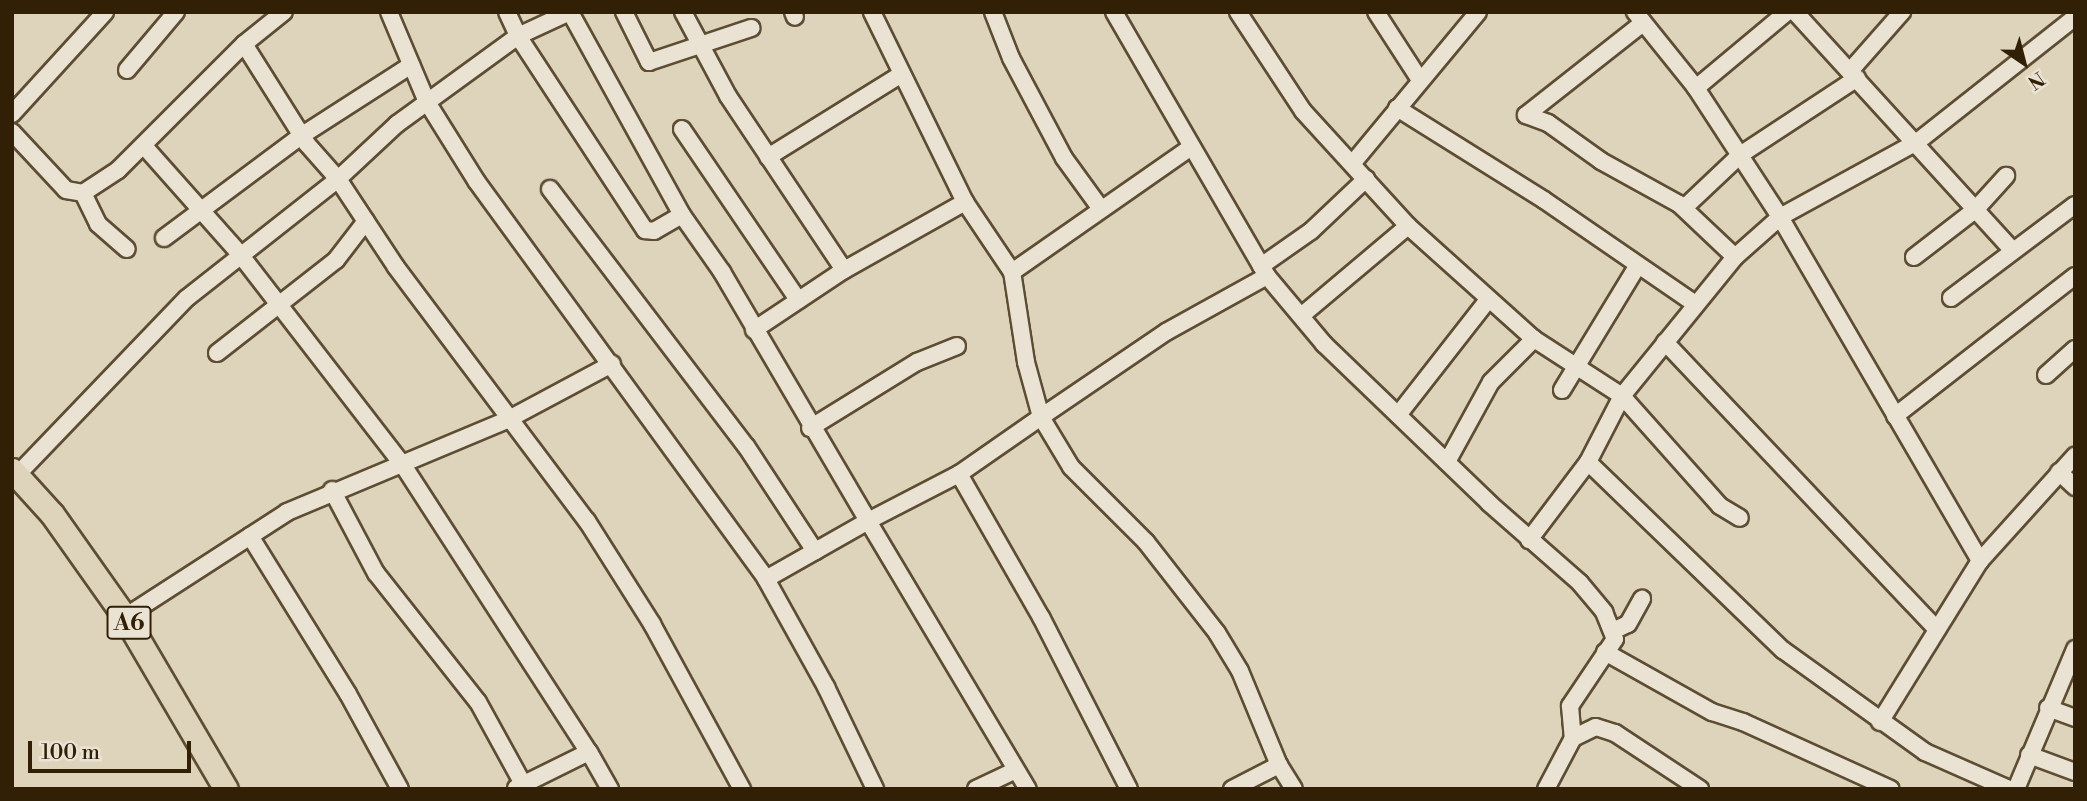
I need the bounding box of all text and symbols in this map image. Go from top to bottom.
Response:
north arrow [1989,28,2059,98]
text: N [2023,66,2049,94]
road number: A6 [106,604,152,642]
scale bar [32,728,194,772]
text: 100 m [41,740,100,766]

